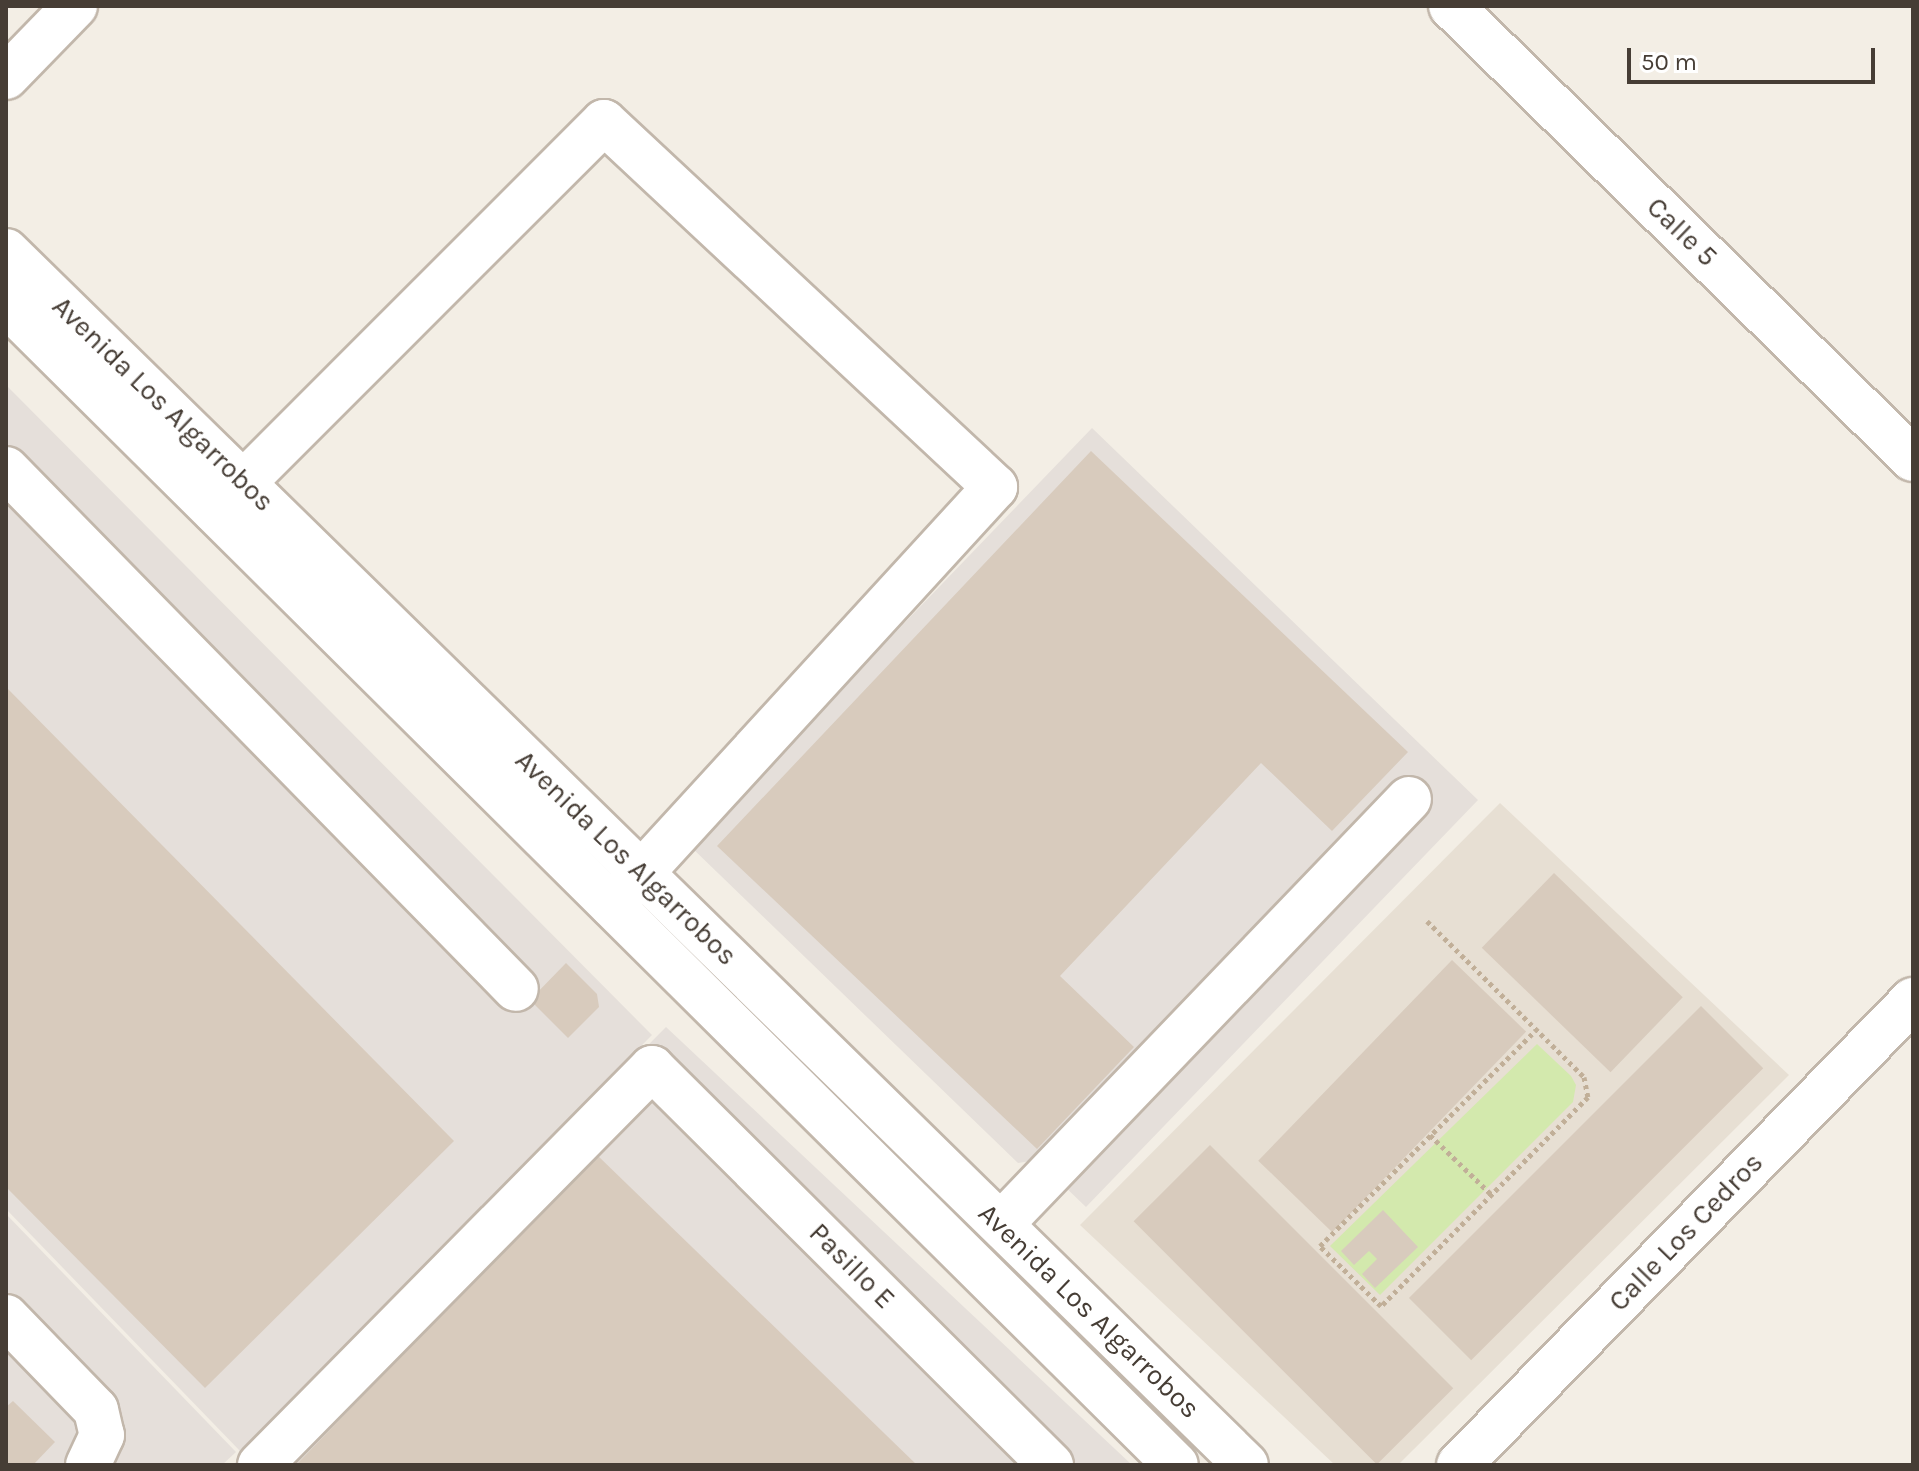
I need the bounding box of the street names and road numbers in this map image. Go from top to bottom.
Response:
street label: Calle 5 [1640,190,1724,274]
street label: Avenida Los Algarrobos [45,289,281,519]
street label: Avenida Los Algarrobos [508,743,744,973]
street label: Calle Los Cedros [1602,1146,1770,1318]
street label: Avenida Los Algarrobos [971,1196,1207,1426]
street label: Pasillo E [802,1216,902,1316]

